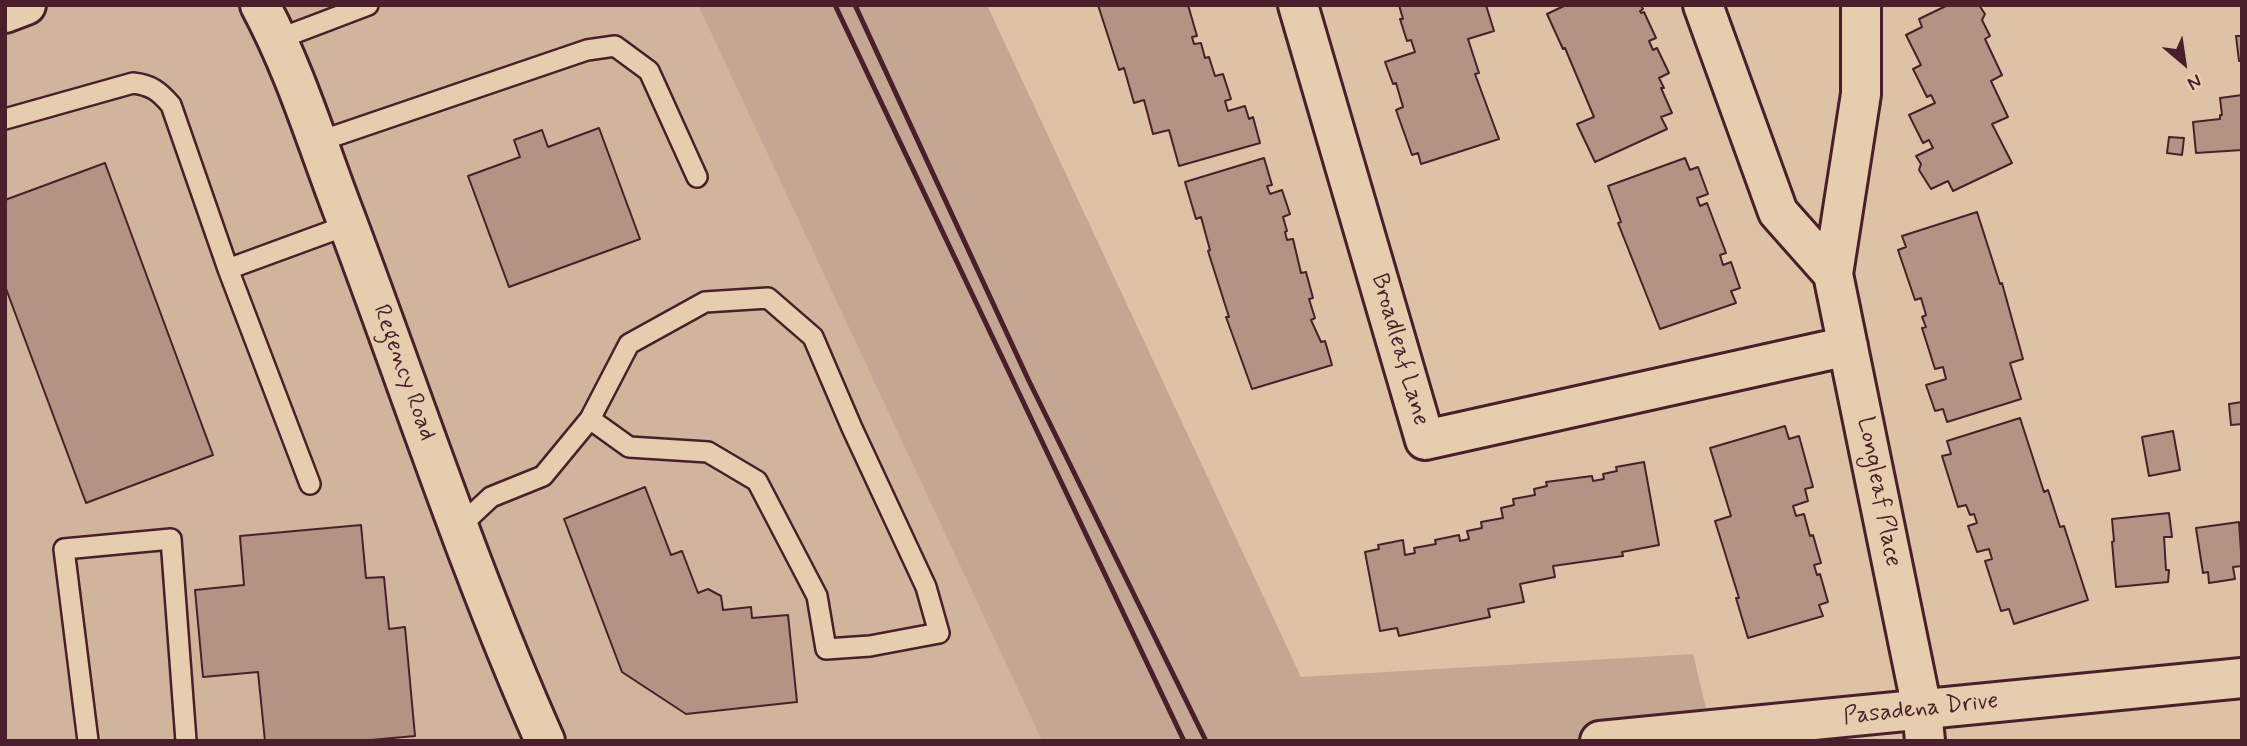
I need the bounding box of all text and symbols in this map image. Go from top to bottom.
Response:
north arrow [2149,28,2219,98]
text: N [2183,68,2206,96]
street label: Broadleaf Lane [1364,271,1434,429]
street label: Regency Road [365,301,441,445]
street label: Longleaf Place [1849,415,1907,569]
street label: Pasadena Drive [1842,688,2000,732]

